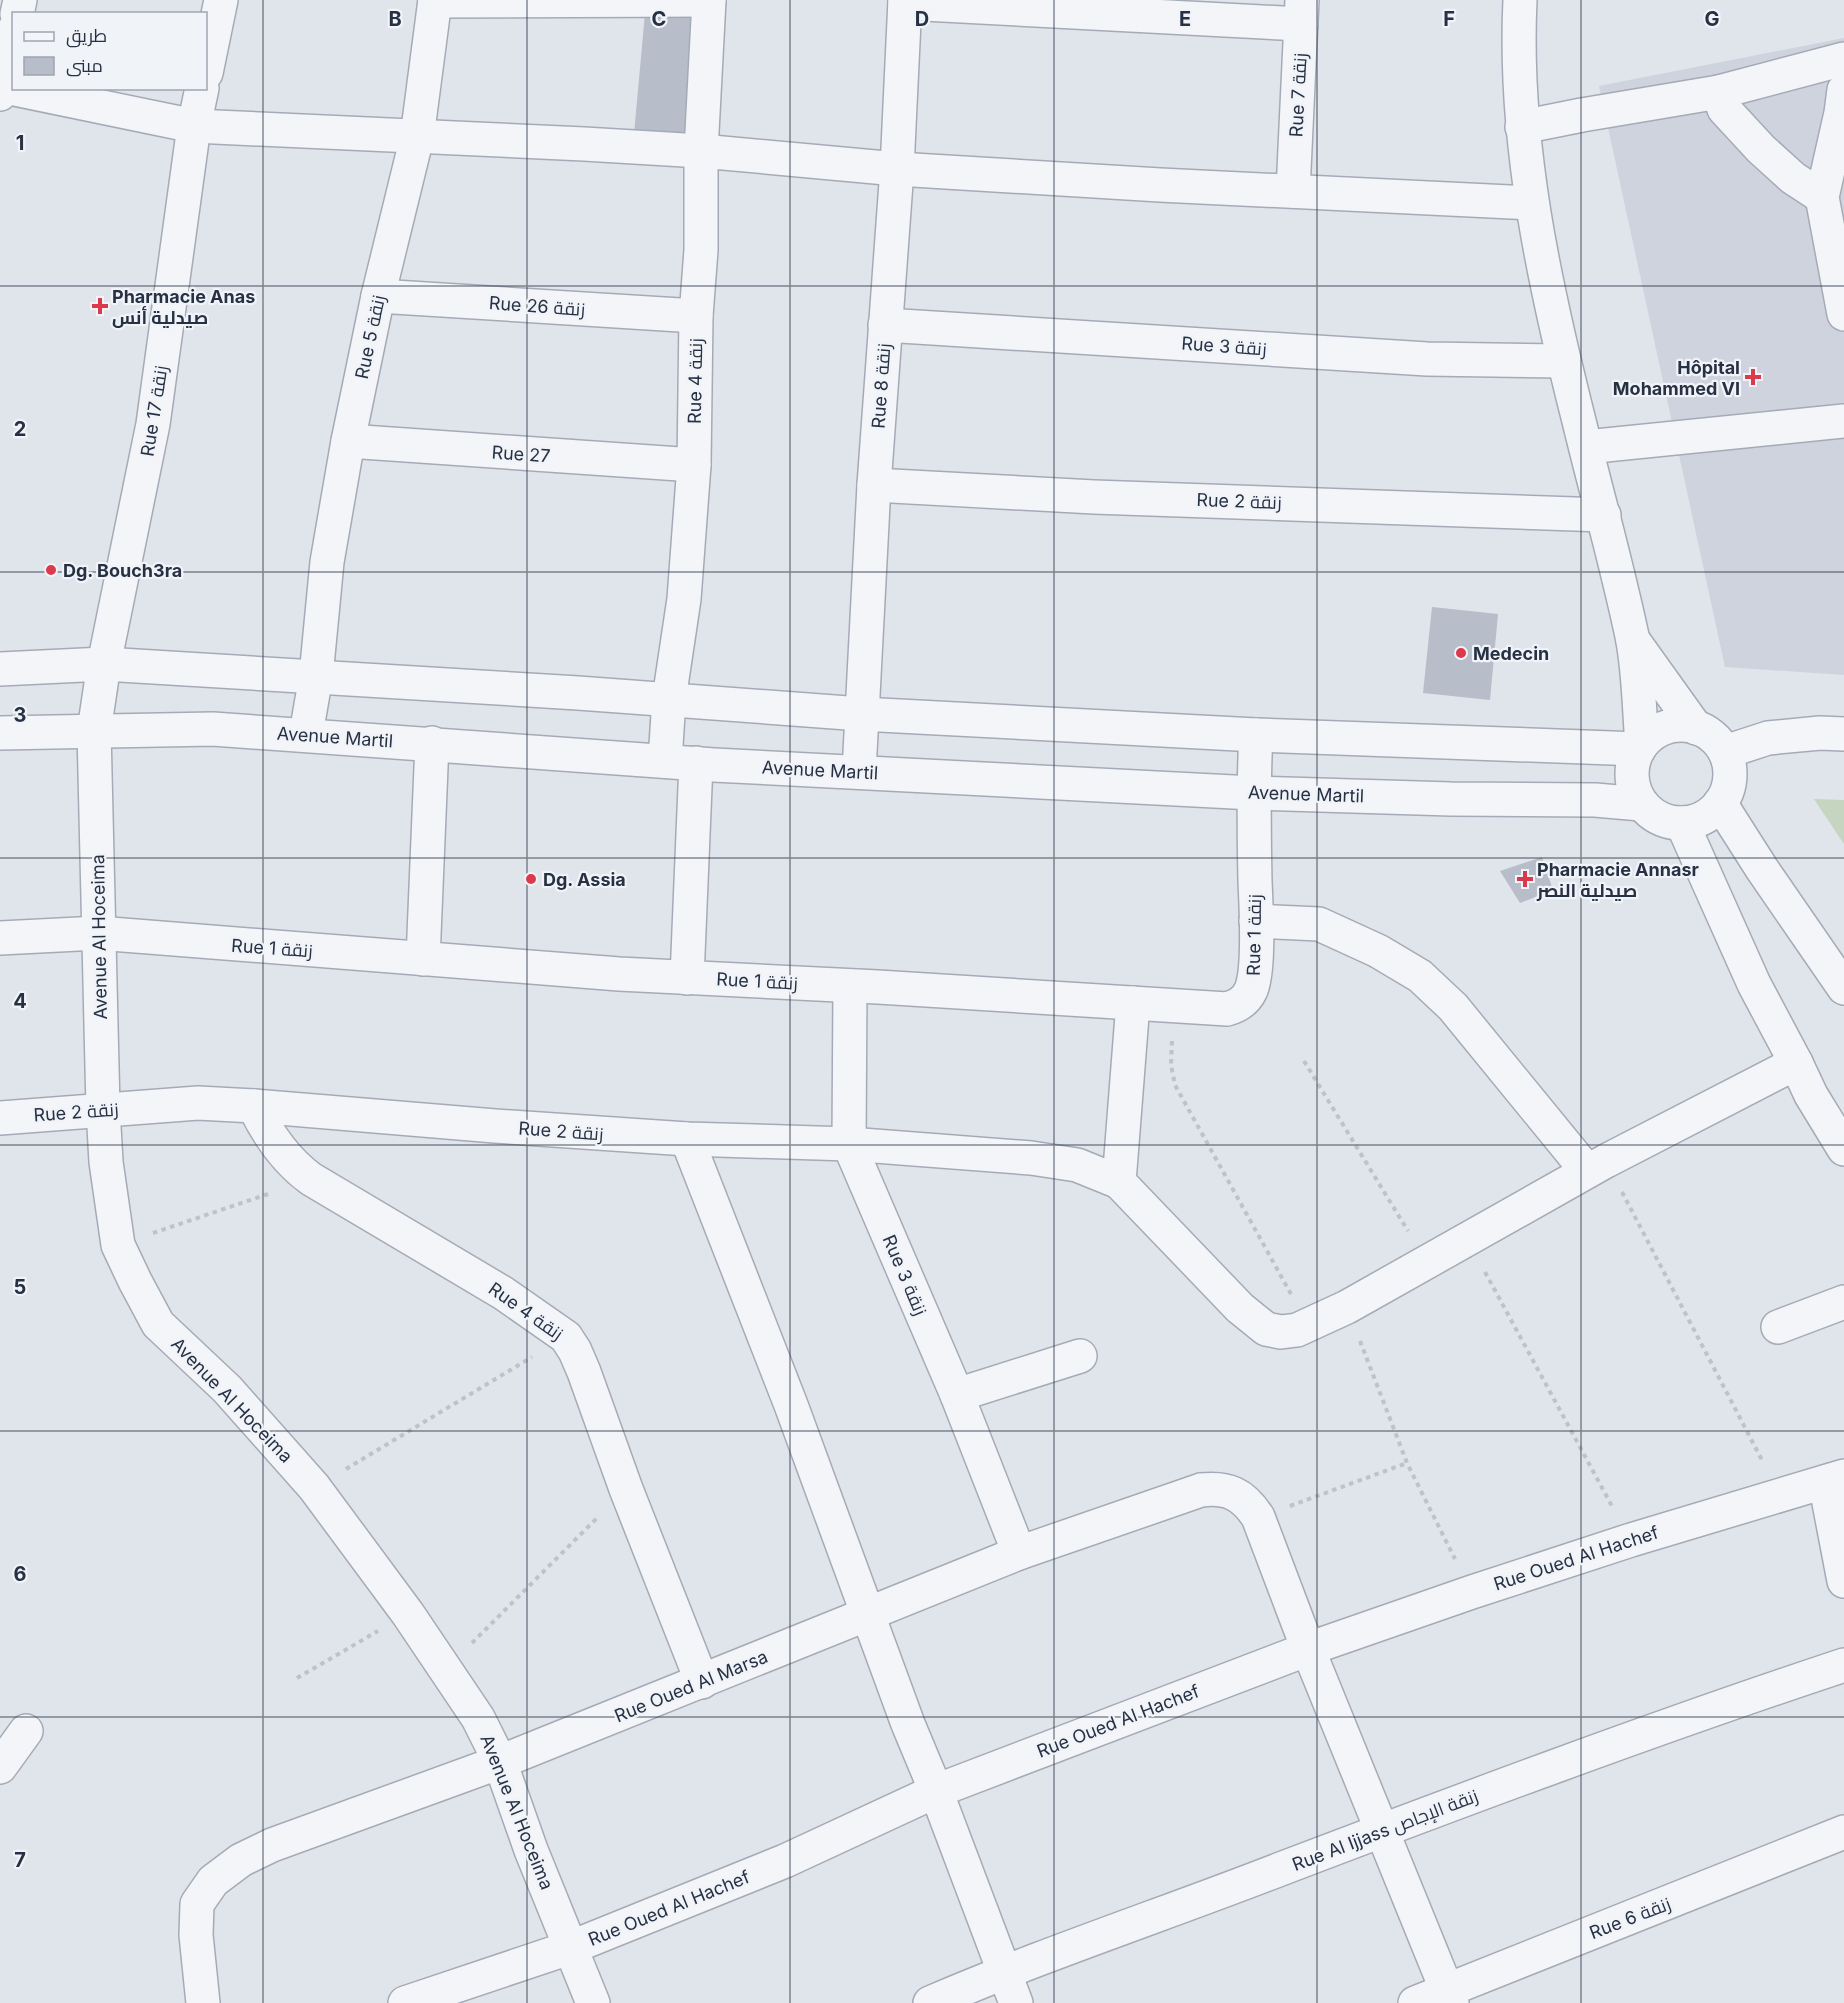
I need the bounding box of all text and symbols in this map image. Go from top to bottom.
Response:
text: B [388,7,402,31]
text: C [652,7,666,31]
text: D [915,7,929,31]
text: E [1179,7,1191,31]
text: F [1443,7,1455,31]
text: G [1704,7,1720,31]
legend [12,12,207,90]
text: طريق [66,25,107,48]
street label: Rue 7 زنقة [1285,52,1312,138]
text: مبنى [66,55,103,77]
text: 1 [16,131,24,155]
place label: Pharmacie Anas صيدلية أنس [112,286,255,329]
street label: Rue 26 زنقة [488,292,586,321]
street label: Rue 5 زنقة [351,293,390,381]
marker: Pharmacie Anas صيدلية أنس [93,299,107,313]
street label: Rue 3 زنقة [1181,333,1267,360]
street label: Rue 4 زنقة [684,338,707,424]
street label: Rue 8 زنقة [868,343,895,429]
place label: Hôpital Mohammed VI [1613,357,1740,399]
street label: Rue 17 زنقة [136,364,173,458]
marker: Hôpital Mohammed VI [1744,368,1762,386]
text: 2 [14,417,26,441]
street label: Rue 27 [491,441,551,467]
street label: Rue 2 زنقة [1196,489,1282,514]
place label: Dg. Bouch3ra [63,560,182,581]
marker: Dg. Bouch3ra [44,563,58,577]
place label: Medecin [1473,643,1549,664]
marker: Medecin [1454,646,1468,660]
text: 3 [14,703,26,727]
street label: Avenue Martil [276,722,394,752]
street label: Avenue Martil [761,756,879,784]
street label: Avenue Martil [1248,781,1364,807]
street label: Avenue Al Hoceima [87,854,111,1020]
place label: Pharmacie Annasr صيدلية النصر [1536,859,1699,902]
place label: Dg. Assia [543,869,626,890]
marker: Dg. Assia [524,872,538,886]
marker: Pharmacie Annasr صيدلية النصر [1518,872,1532,886]
street label: Rue 1 زنقة [1243,894,1266,976]
street label: Rue 1 زنقة [230,935,313,962]
street label: Rue 1 زنقة [716,968,798,995]
text: 4 [13,989,27,1013]
street label: Rue 2 زنقة [33,1099,119,1126]
street label: Rue 2 زنقة [518,1118,604,1145]
street label: Rue 3 زنقة [878,1232,931,1319]
text: 5 [14,1275,26,1299]
street label: Rue 4 زنقة [484,1278,567,1345]
street label: Avenue Al Hoceima [167,1333,297,1467]
street label: Rue Oued Al Hachef [1491,1521,1661,1595]
text: 6 [14,1562,27,1586]
street label: Rue Oued Al Marsa [611,1646,771,1726]
street label: Rue Oued Al Hachef [1034,1680,1202,1762]
street label: Avenue Al Hoceima [476,1731,558,1893]
street label: Rue Al Ijjass زنقة الإجاص [1289,1785,1481,1876]
text: 7 [14,1848,26,1872]
street label: Rue Oued Al Hachef [585,1866,753,1950]
street label: Rue 6 زنقة [1586,1893,1674,1944]

